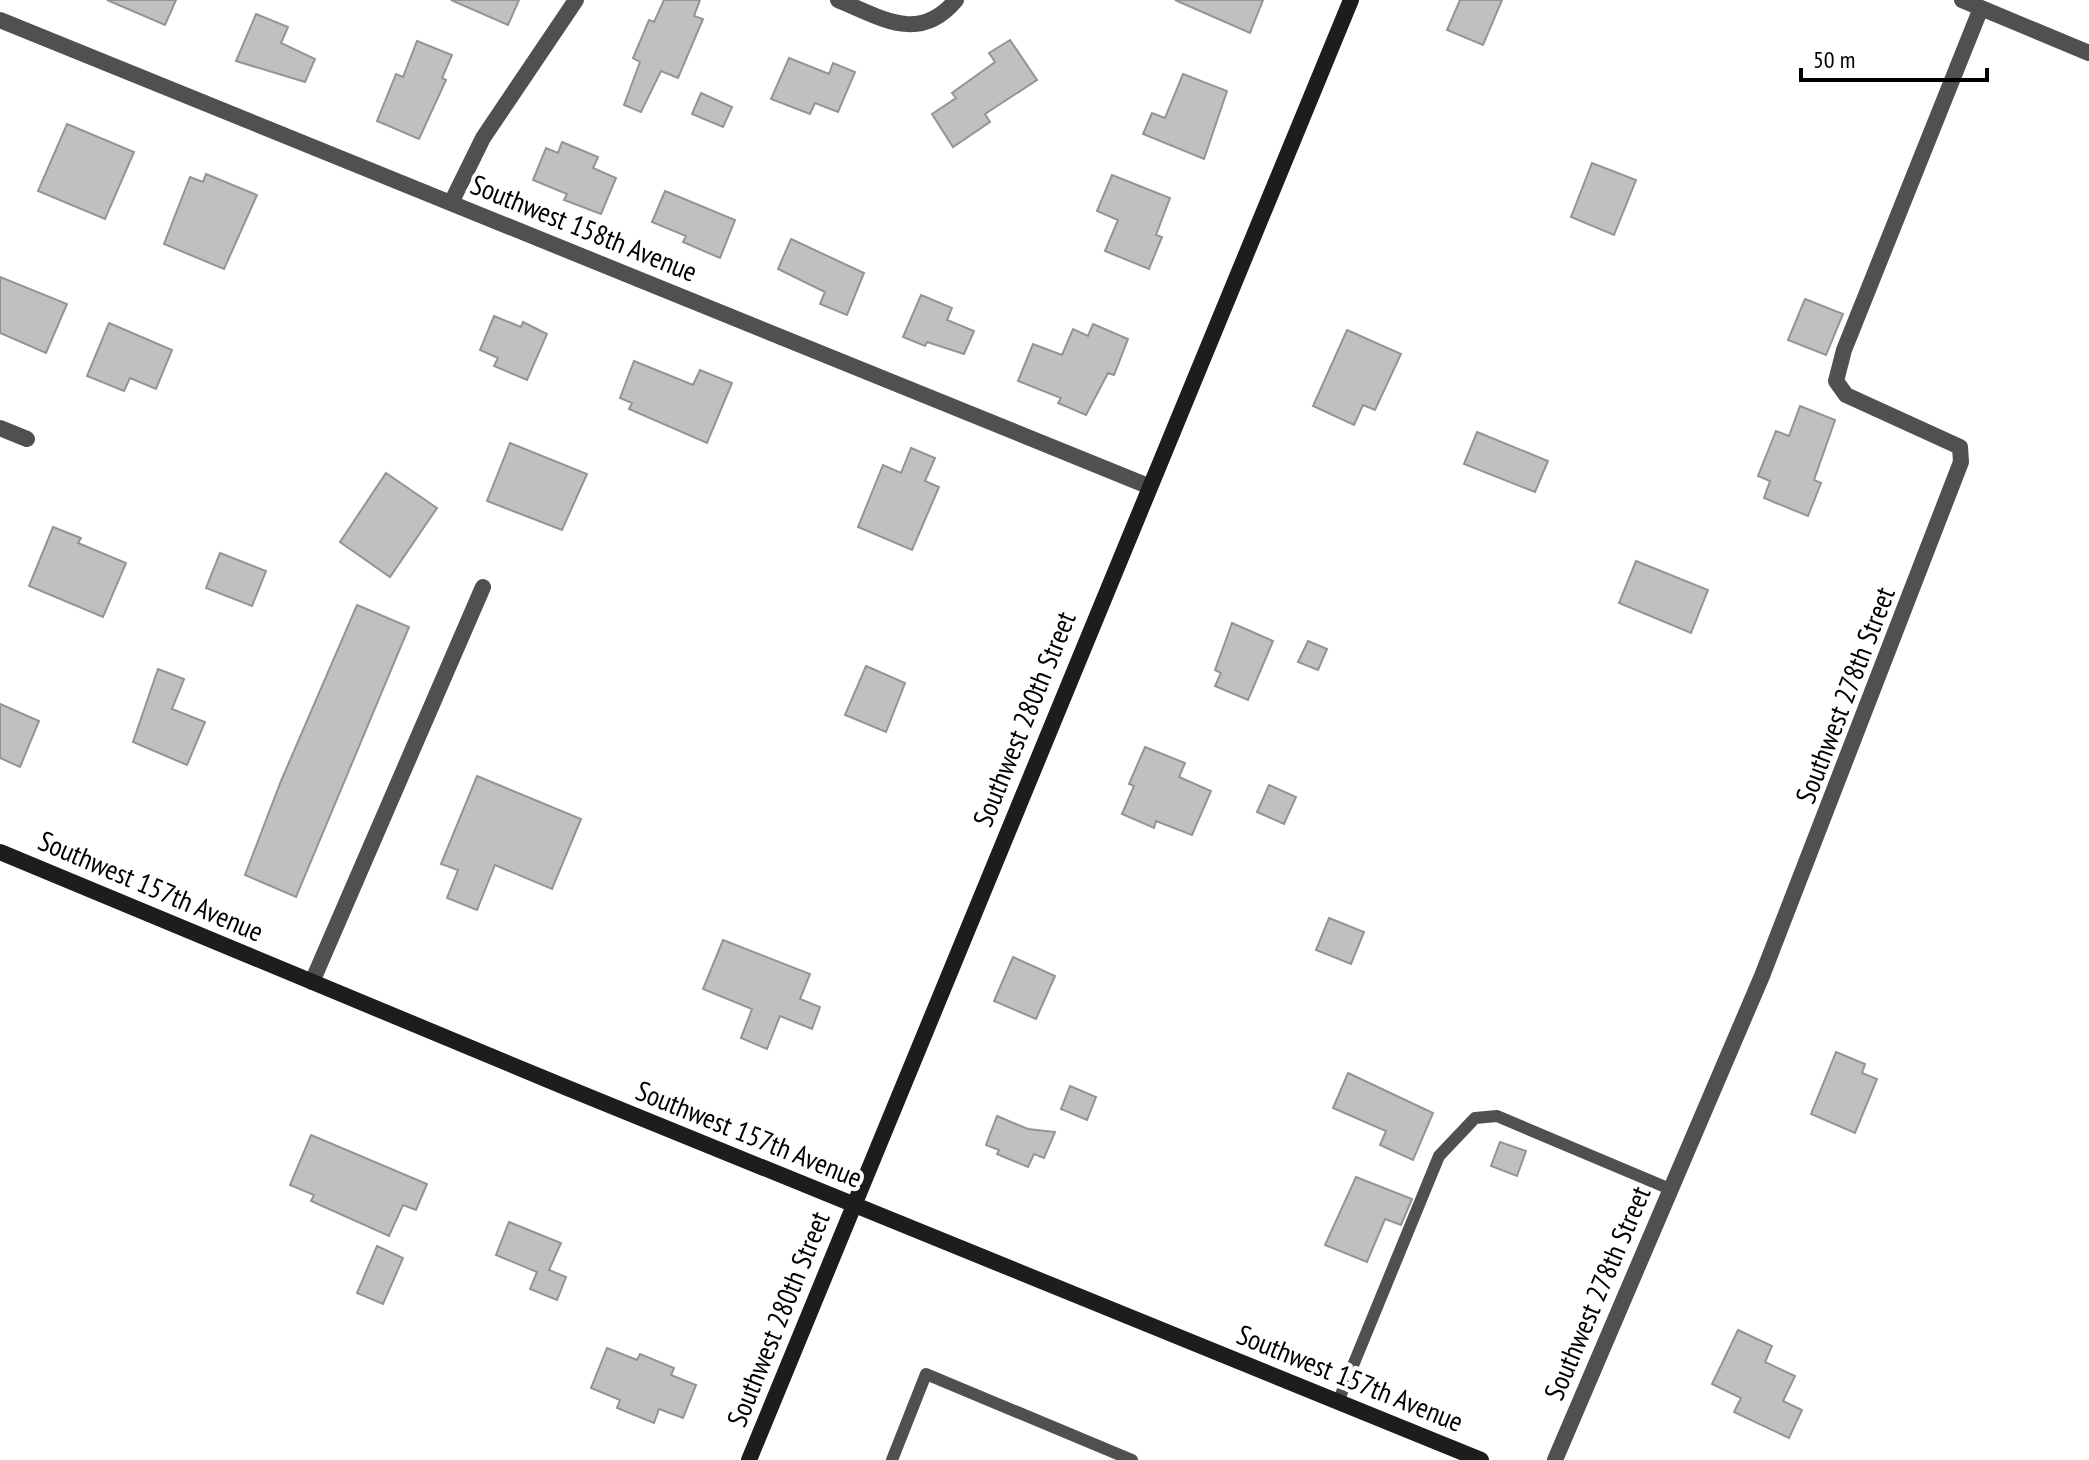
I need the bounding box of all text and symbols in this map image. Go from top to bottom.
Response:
scale bar [1801,32,1987,82]
text: 50 m [1813,44,1855,75]
street label: Southwest 158th Avenue [466,165,703,290]
street label: Southwest 278th Street [1786,581,1903,808]
street label: Southwest 280th Street [964,605,1084,832]
street label: Southwest 157th Avenue [33,821,269,950]
street label: Southwest 157th Avenue [631,1071,868,1196]
street label: Southwest 278th Street [1535,1180,1658,1405]
street label: Southwest 280th Street [718,1205,838,1432]
street label: Southwest 157th Avenue [1232,1315,1469,1440]

